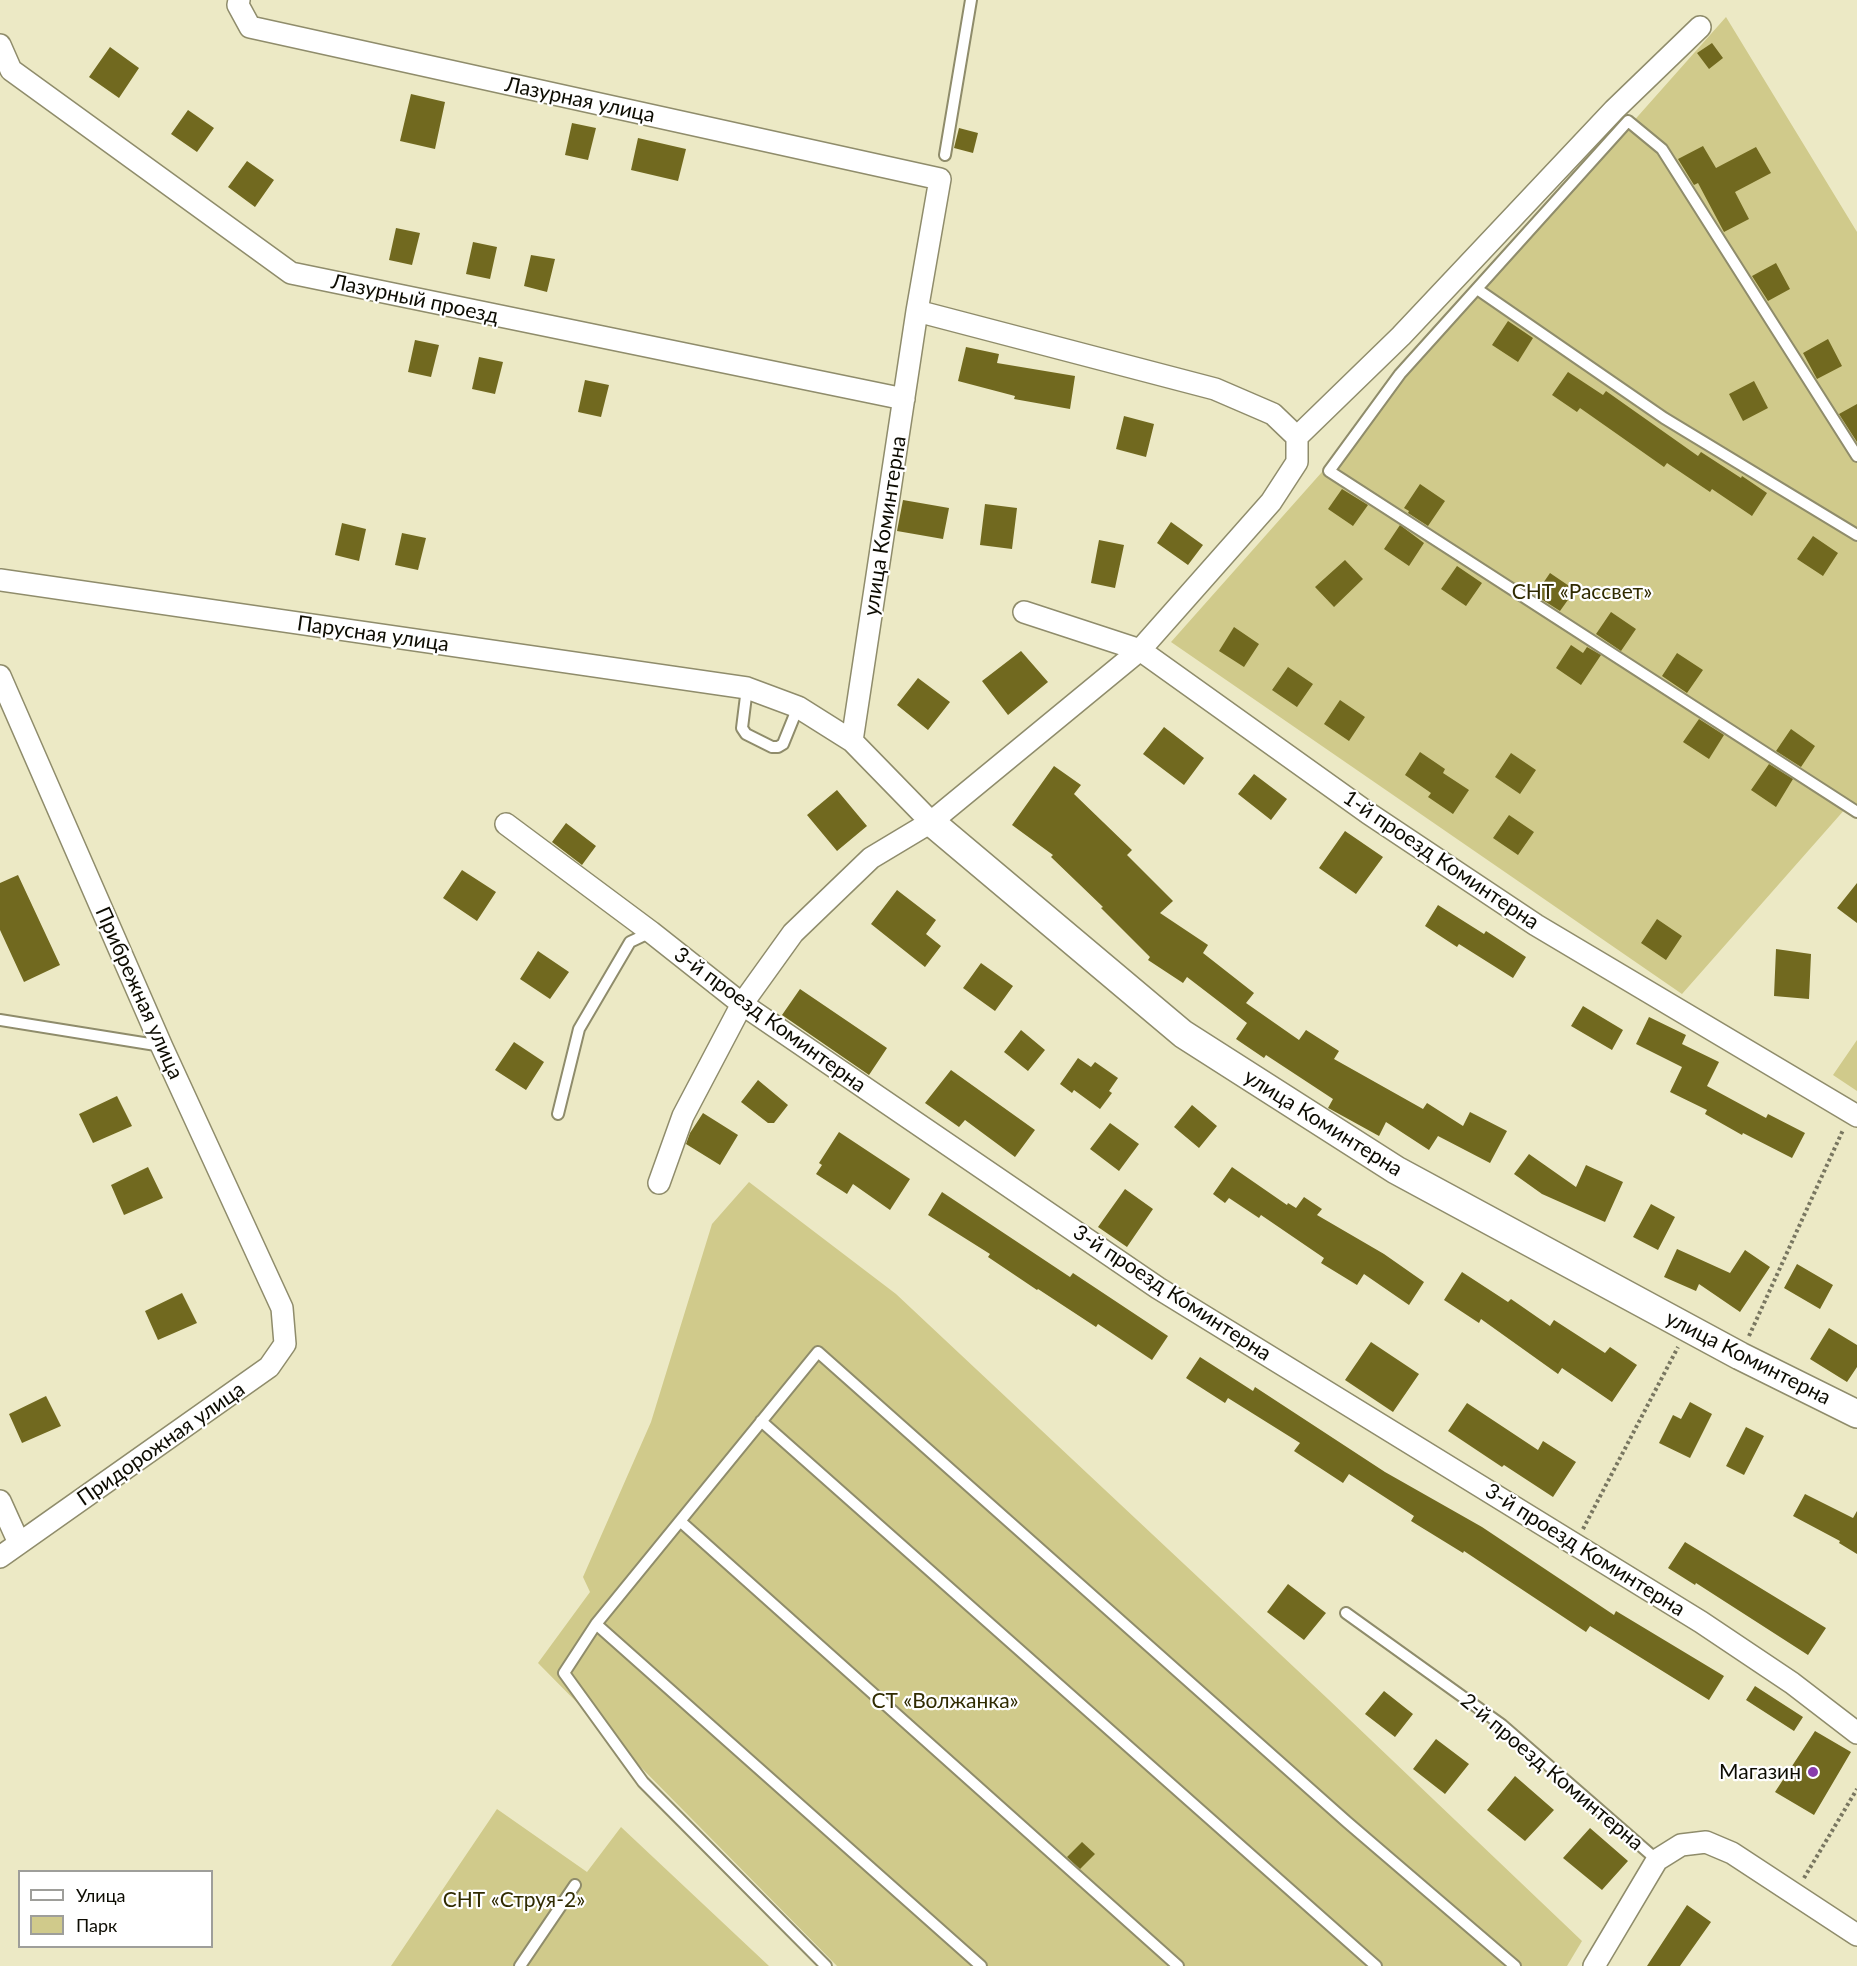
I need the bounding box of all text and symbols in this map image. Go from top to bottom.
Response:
street label: Лазурная улица [503,72,657,128]
street label: Лазурный проезд [329,269,501,329]
street label: улица Коминтерна [858,434,912,618]
park label: СНТ «Рассвет» [1512,579,1652,605]
street label: Парусная улица [296,611,450,657]
street label: 1-й проезд Коминтерна [1338,785,1544,935]
street label: Прибрежная улица [90,903,188,1083]
street label: 3-й проезд Коминтерна [669,942,871,1098]
street label: улица Коминтерна [1239,1064,1407,1182]
street label: 3-й проезд Коминтерна [1068,1220,1276,1366]
street label: улица Коминтерна [1661,1305,1835,1411]
street label: Придорожная улица [72,1377,250,1511]
street label: 3-й проезд Коминтерна [1480,1478,1690,1622]
park label: СТ «Волжанка» [871,1688,1019,1714]
street label: 2-й проезд Коминтерна [1455,1688,1649,1856]
place label: Магазин [1719,1759,1801,1785]
marker: Магазин [1806,1765,1820,1779]
legend [18,1870,213,1948]
text: Улица [76,1884,126,1906]
park label: СНТ «Струя-2» [443,1887,585,1913]
text: Парк [76,1914,117,1936]

